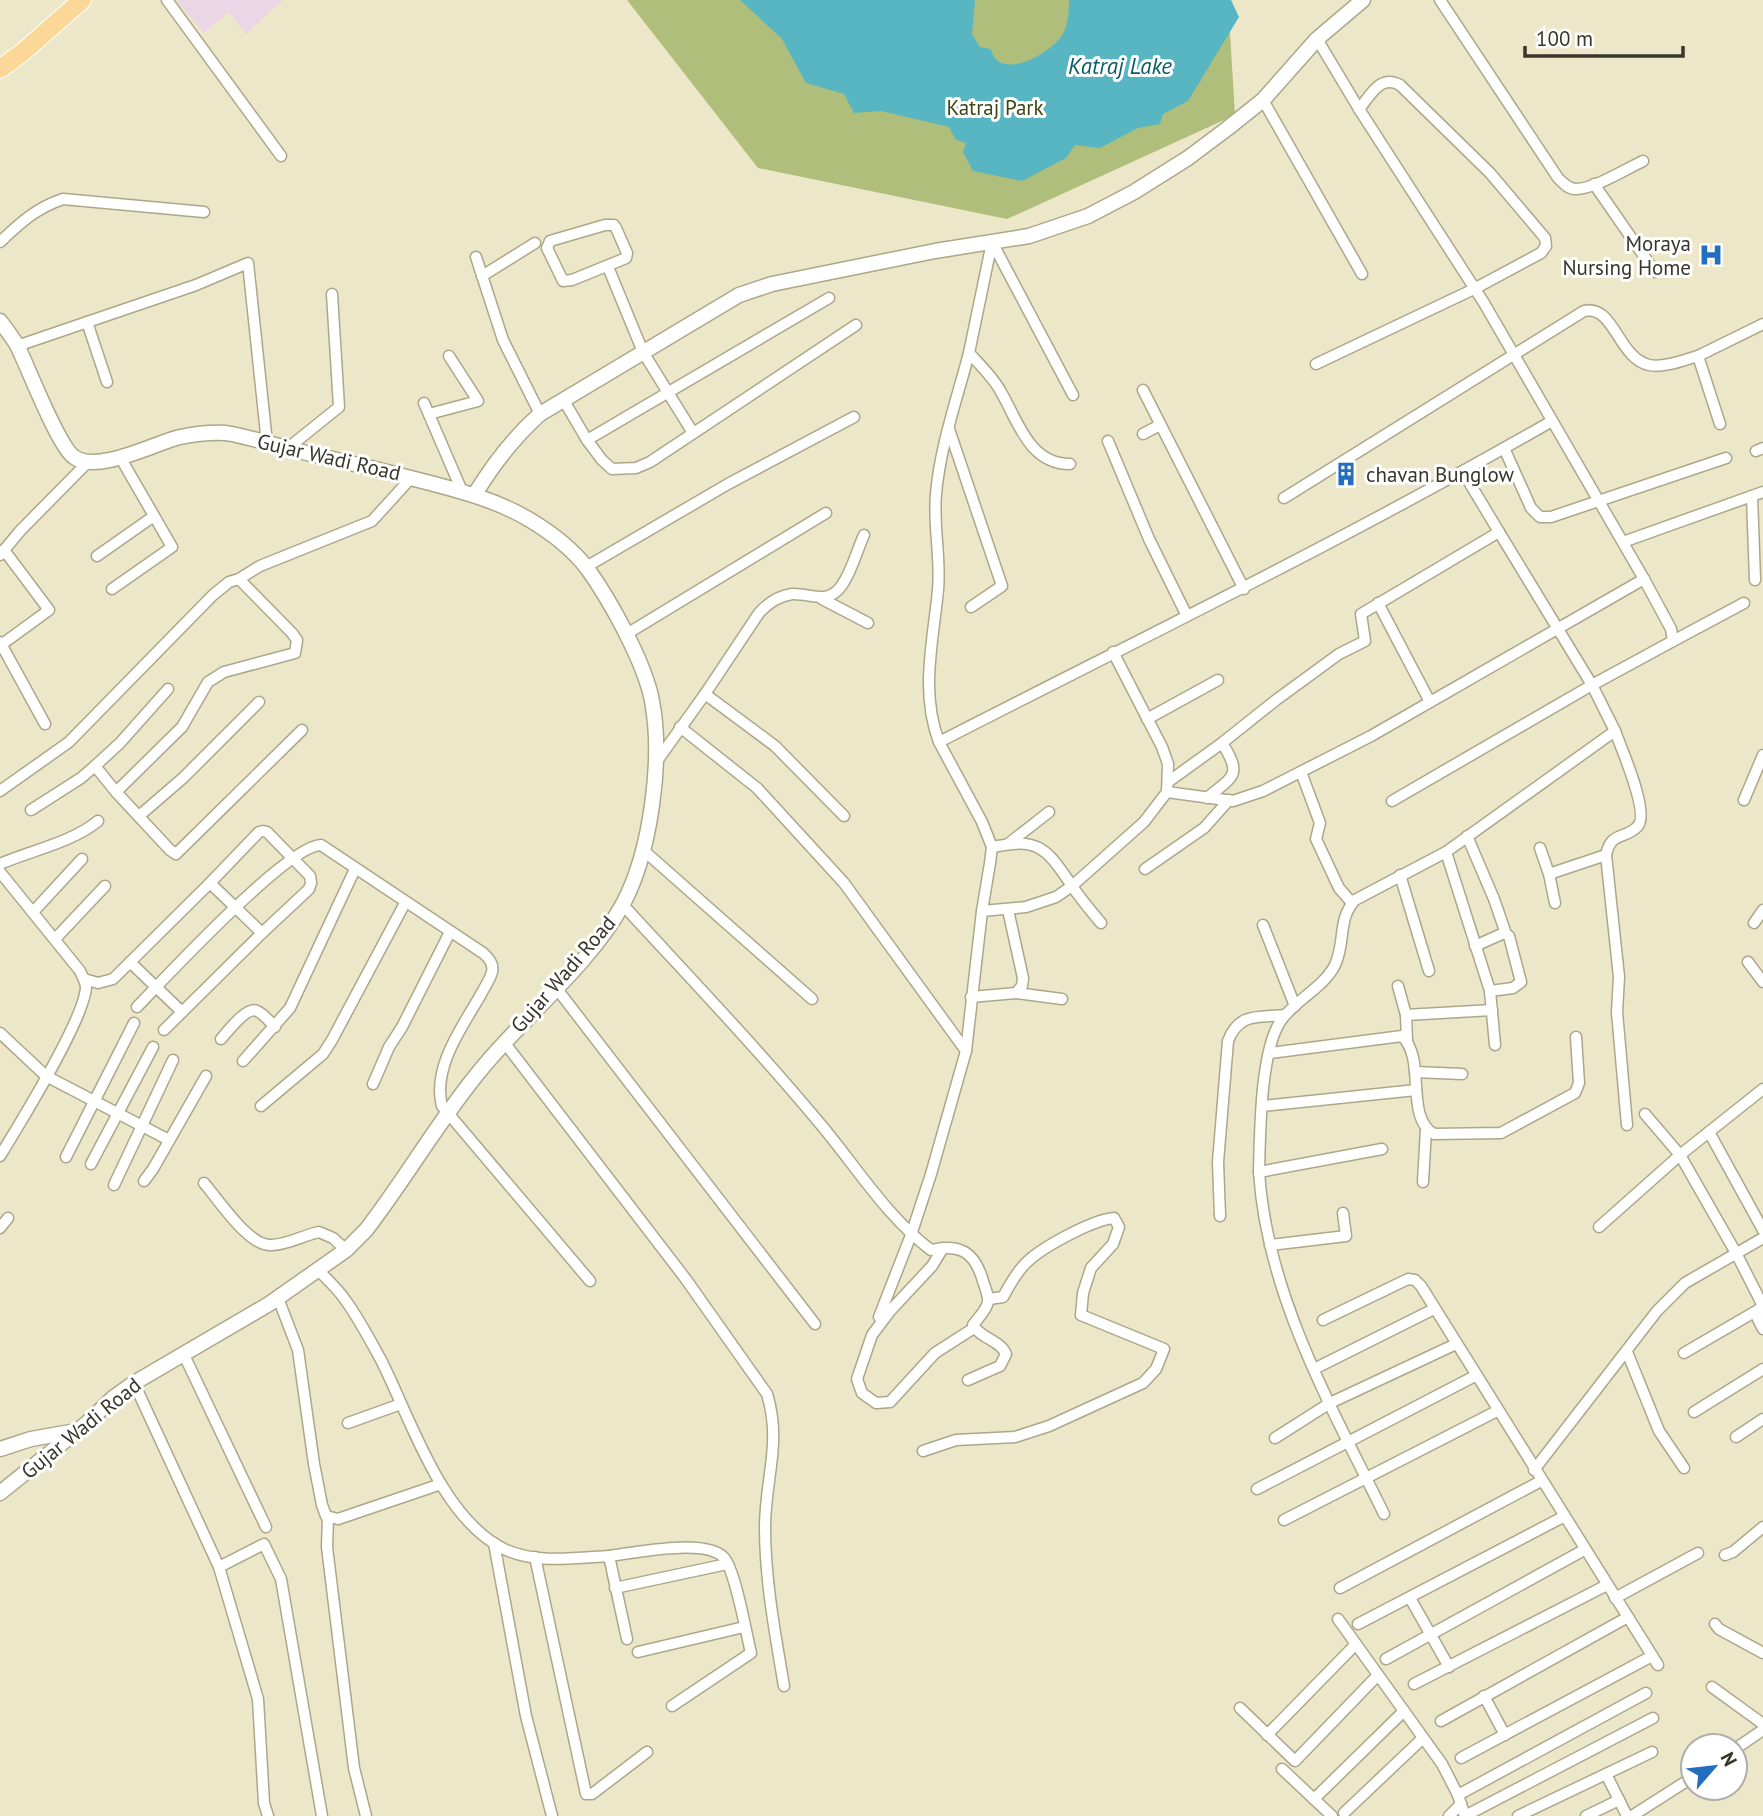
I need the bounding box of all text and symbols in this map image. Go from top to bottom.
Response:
scale bar [1525,14,1682,58]
text: 100 m [1536,25,1593,52]
water label: Katraj Lake [1068,51,1172,80]
park label: Katraj Park [946,94,1044,121]
place label: Moraya Nursing Home [1562,230,1691,281]
hospital icon: Moraya Nursing Home [1697,241,1725,269]
street label: Gujar Wadi Road [255,427,403,487]
building icon: chavan Bunglow [1332,460,1360,488]
place label: chavan Bunglow [1366,461,1515,488]
street label: Gujar Wadi Road [505,910,621,1038]
street label: Gujar Wadi Road [16,1371,146,1485]
north arrow [1679,1732,1749,1802]
text: N [1715,1748,1743,1770]

